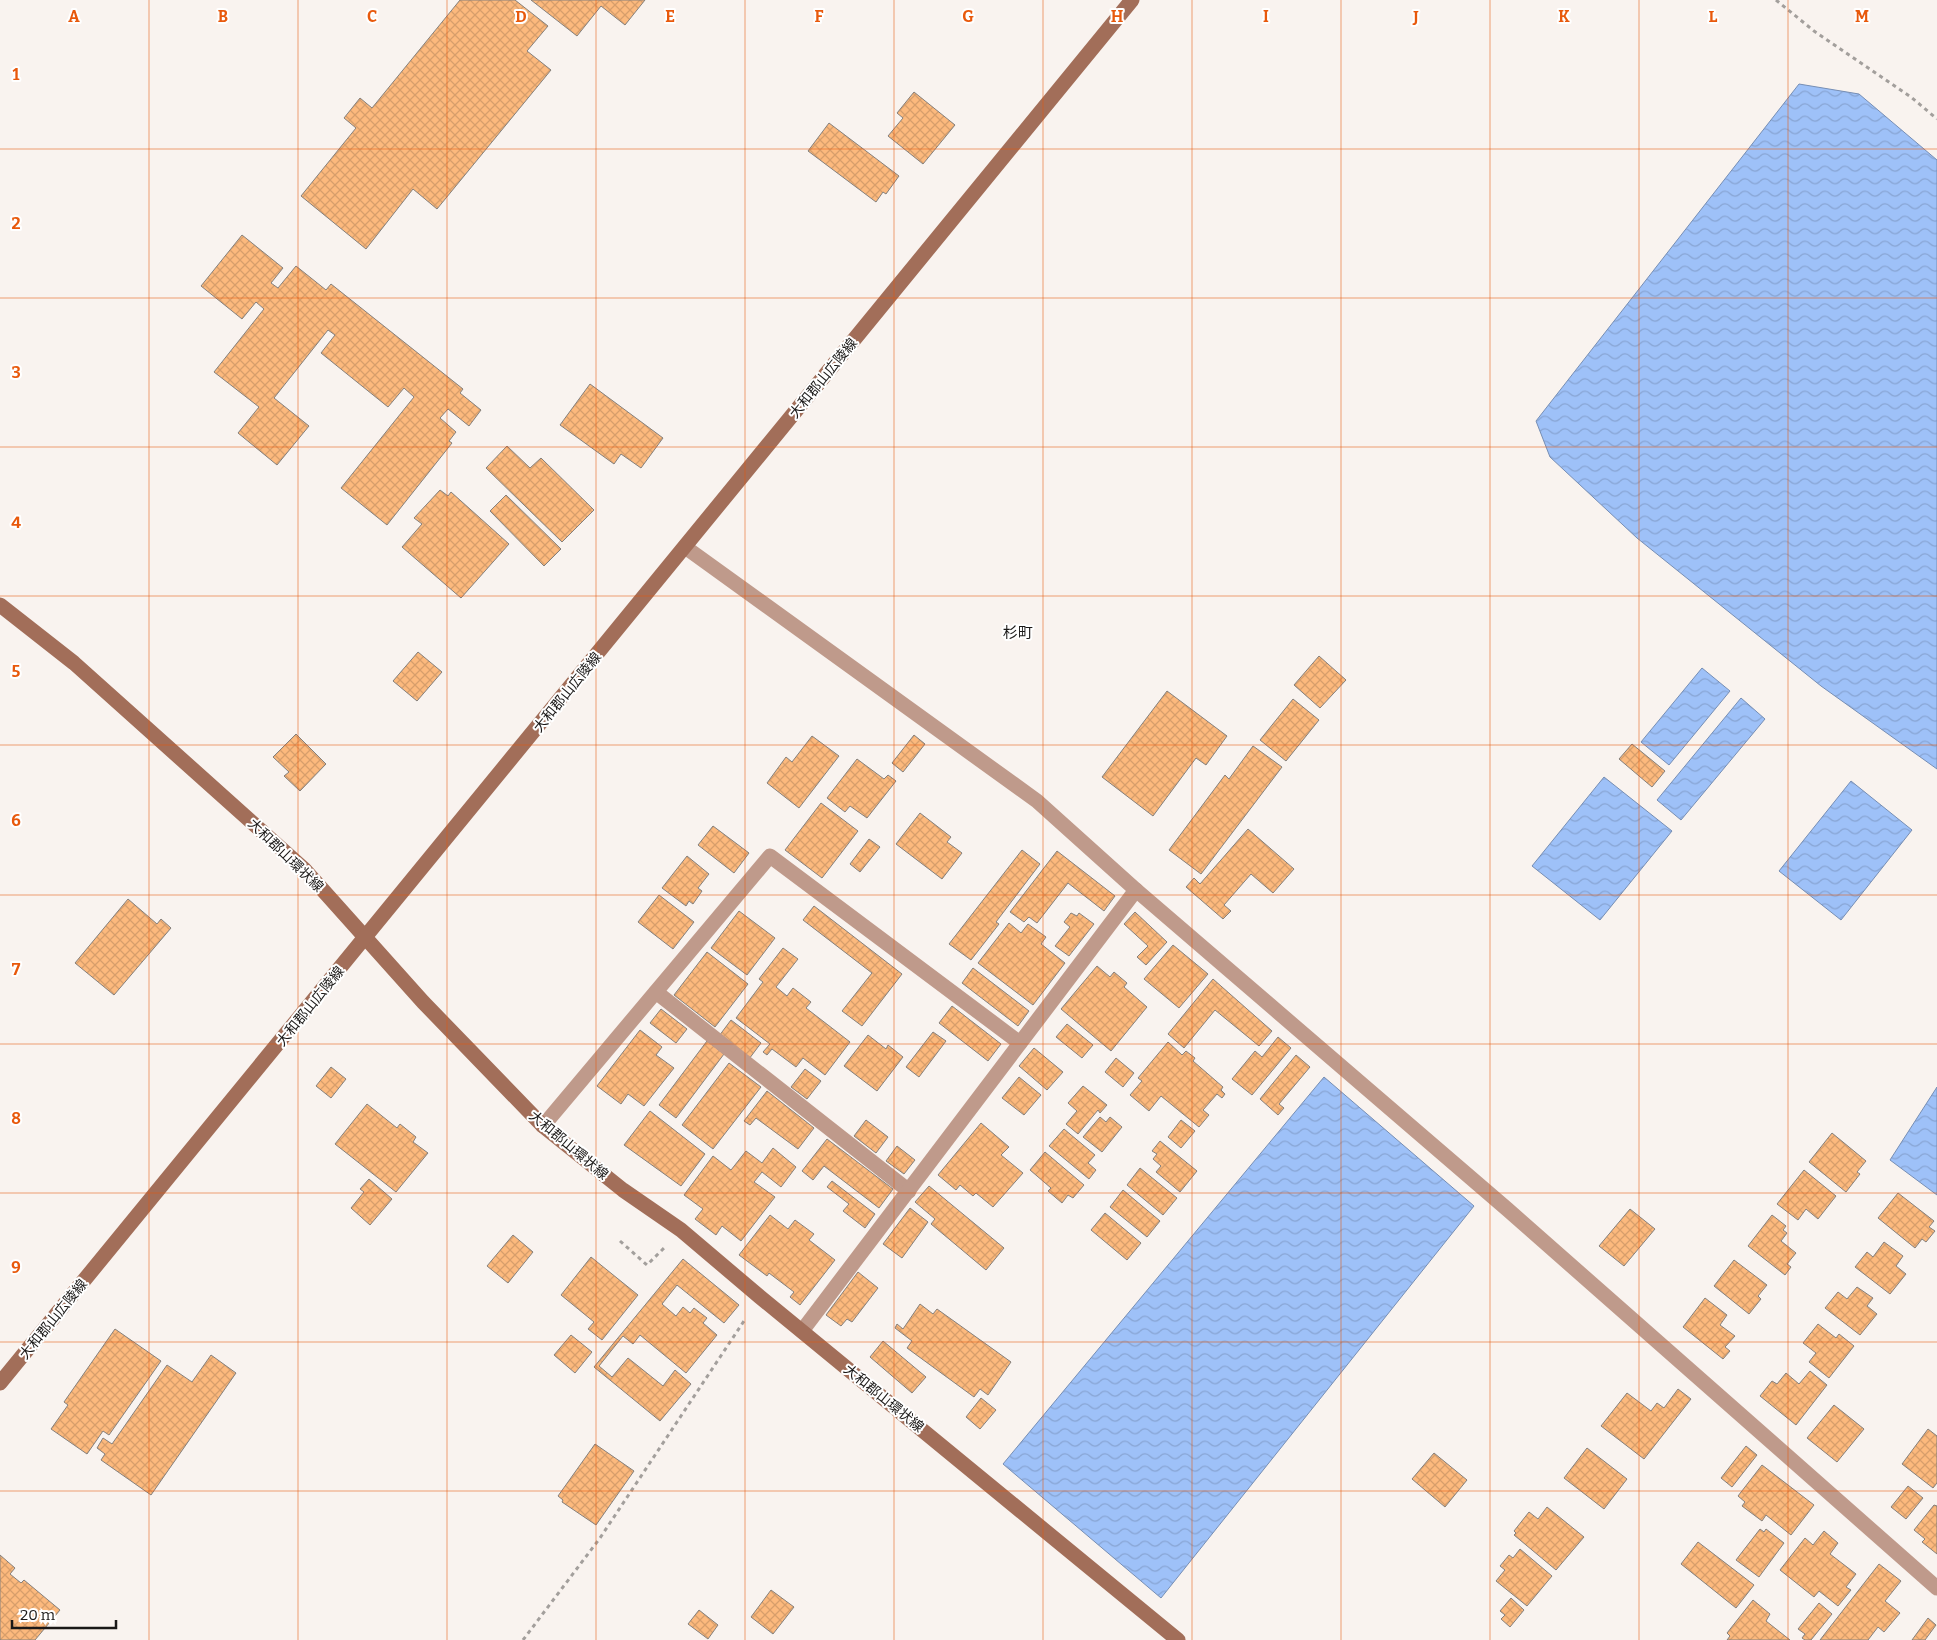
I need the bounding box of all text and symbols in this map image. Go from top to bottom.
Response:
text: A [68,7,80,26]
text: B [218,7,228,26]
text: C [367,7,377,26]
text: D [515,7,527,26]
text: E [665,7,675,26]
text: F [815,7,824,26]
text: G [962,7,974,26]
text: H [1111,7,1124,26]
text: I [1263,7,1269,26]
text: J [1412,7,1419,26]
text: K [1558,7,1570,26]
text: L [1709,7,1718,26]
text: M [1855,7,1869,26]
text: 1 [13,65,20,84]
text: 2 [11,214,21,233]
street label: 大和郡山広陵線 [786,335,861,422]
text: 3 [11,363,21,382]
text: 4 [11,513,21,532]
district label: 杉町 [1003,624,1033,642]
street label: 大和郡山広陵線 [530,649,605,736]
text: 5 [12,662,21,681]
text: 6 [11,811,21,830]
street label: 大和郡山環状線 [245,815,327,896]
text: 7 [12,960,21,979]
street label: 大和郡山広陵線 [273,963,348,1050]
street label: 大和郡山環状線 [526,1107,612,1183]
text: 8 [11,1109,21,1128]
text: 9 [11,1258,21,1277]
street label: 大和郡山広陵線 [16,1276,91,1363]
street label: 大和郡山環状線 [840,1361,927,1436]
scale bar [12,1598,116,1630]
text: 20 m [20,1606,56,1624]

